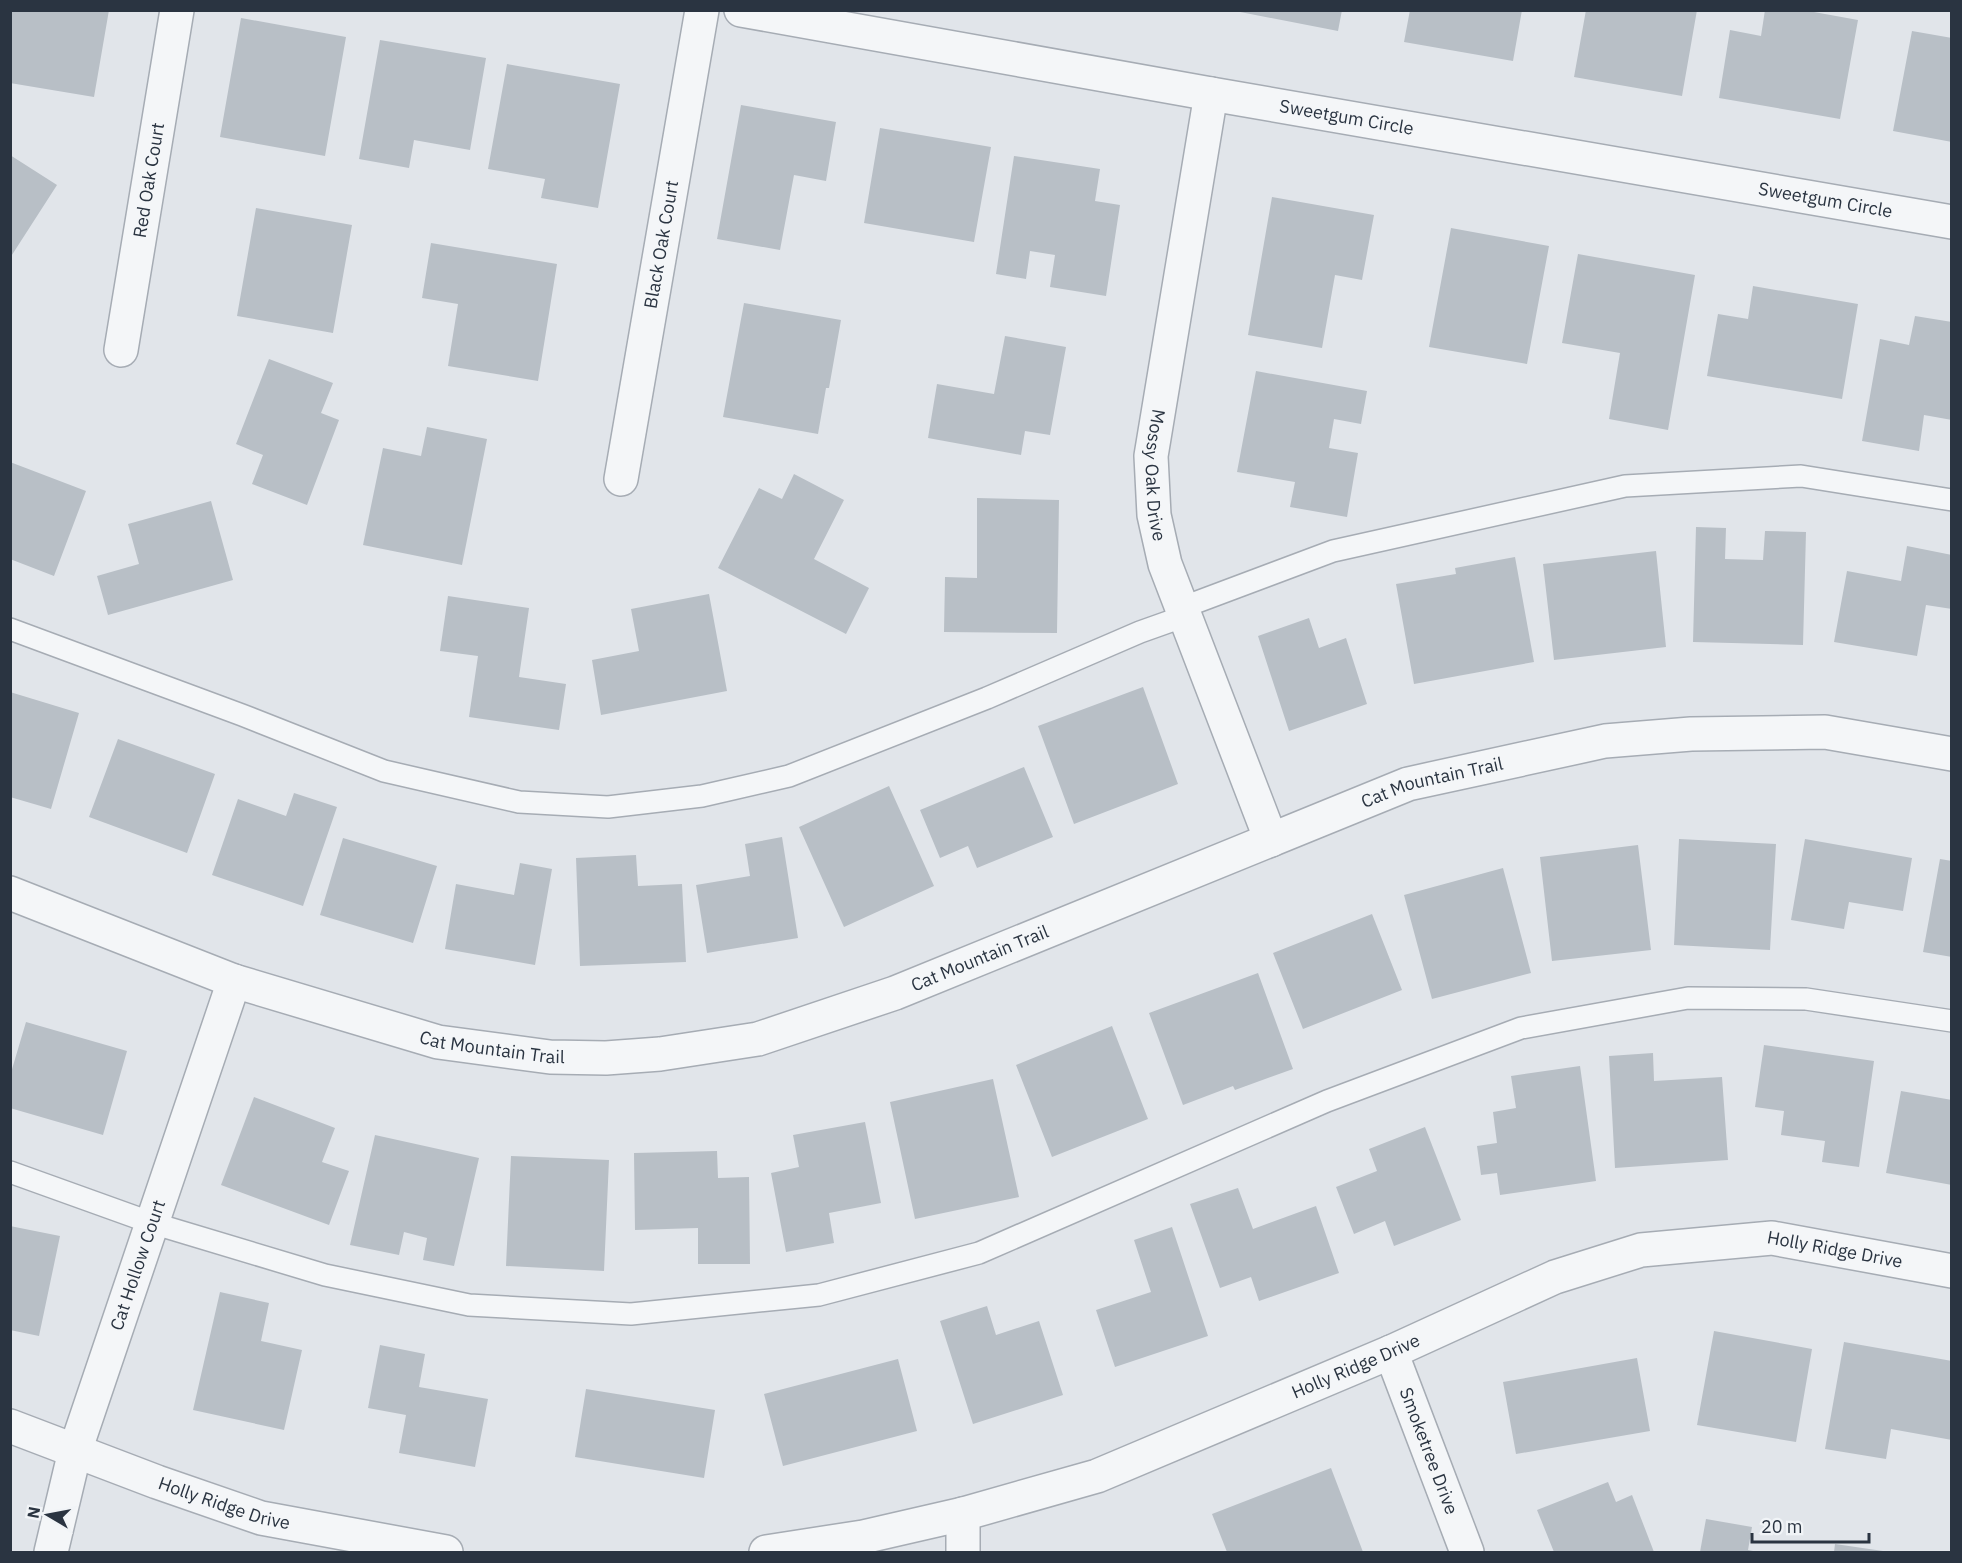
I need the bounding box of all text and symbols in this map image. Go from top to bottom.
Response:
street label: Sweetgum Circle [1278,94,1416,140]
street label: Red Oak Court [128,121,169,240]
street label: Sweetgum Circle [1757,177,1895,223]
street label: Black Oak Court [639,178,683,310]
street label: Mossy Oak Drive [1140,407,1172,543]
street label: Cat Mountain Trail [1357,752,1505,813]
street label: Cat Mountain Trail [907,920,1052,996]
street label: Cat Mountain Trail [417,1025,565,1068]
street label: Cat Hollow Court [105,1197,170,1333]
street label: Holly Ridge Drive [1765,1225,1905,1273]
street label: Holly Ridge Drive [1288,1328,1423,1404]
street label: Smoketree Drive [1395,1384,1464,1518]
street label: Holly Ridge Drive [155,1471,292,1534]
north arrow [18,1485,78,1545]
text: N [22,1505,44,1520]
scale bar [1752,1506,1869,1544]
text: 20 m [1761,1515,1803,1538]

